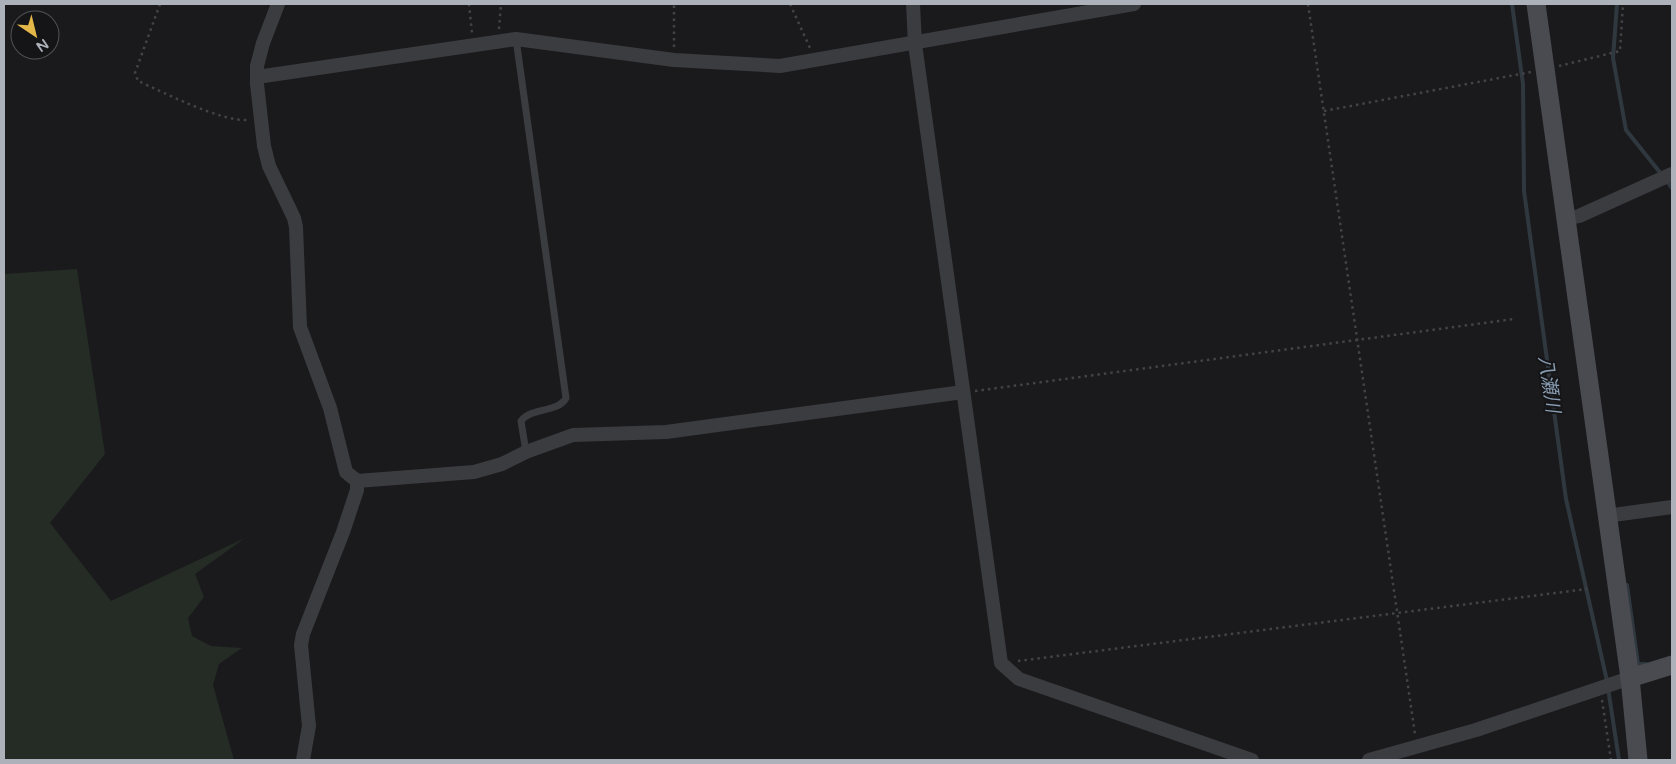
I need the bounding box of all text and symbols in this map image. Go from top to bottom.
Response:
north arrow [10,10,60,60]
text: N [33,35,52,55]
water label: 八瀬川 [1534,354,1564,416]

